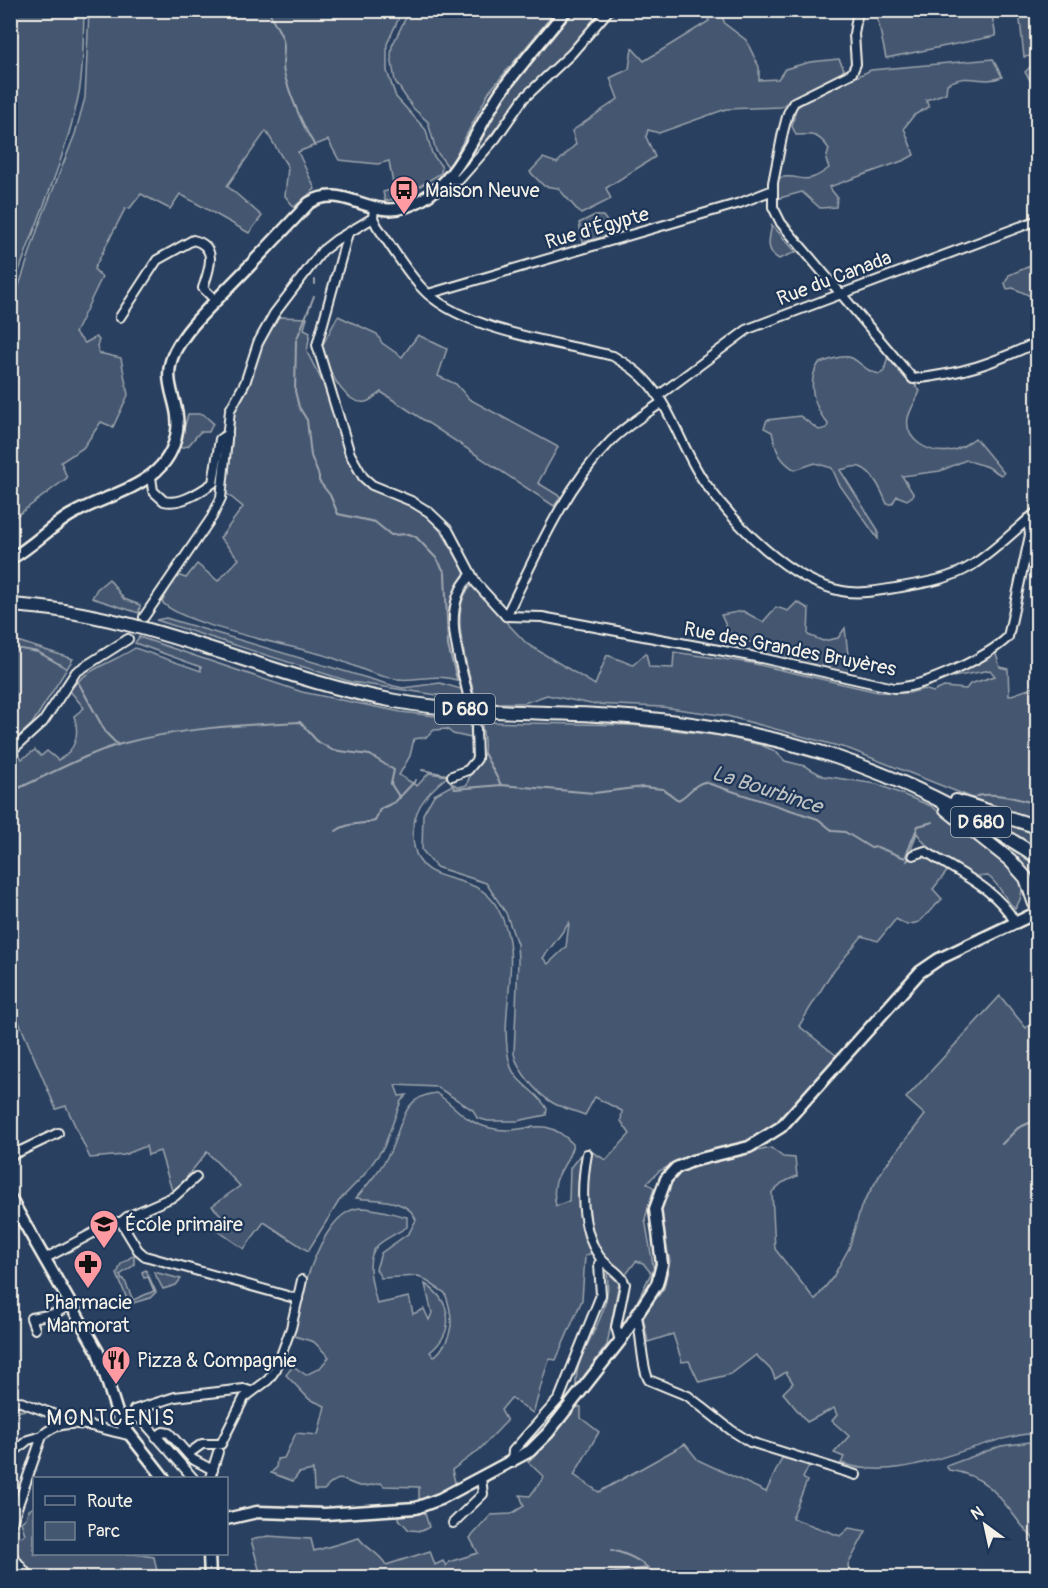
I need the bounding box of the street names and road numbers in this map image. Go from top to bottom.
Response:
street label: Rue d'Égypte [542,201,652,255]
street label: Rue du Canada [773,245,895,311]
street label: Rue des Grandes Bruyères [682,616,898,682]
road number: D 680 [435,694,495,724]
road number: D 680 [951,807,1011,837]

